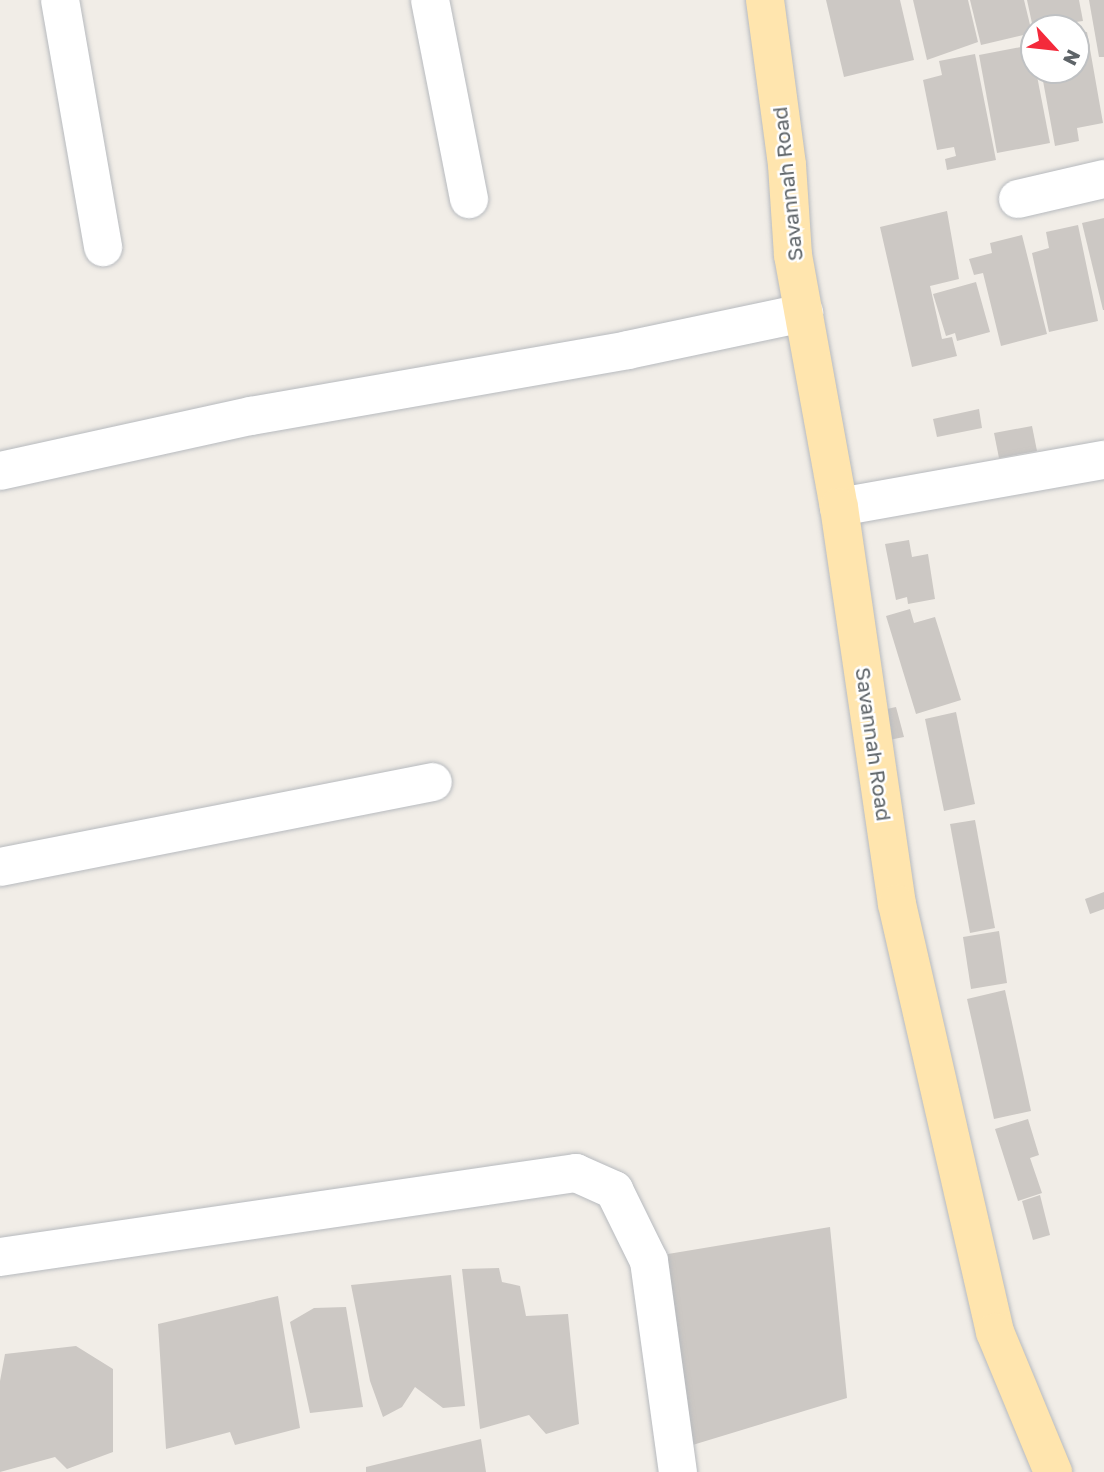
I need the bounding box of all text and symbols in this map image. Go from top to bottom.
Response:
north arrow [1020,14,1090,84]
text: N [1059,46,1086,70]
street label: Savannah Road [766,106,808,262]
street label: Savannah Road [851,665,897,823]

